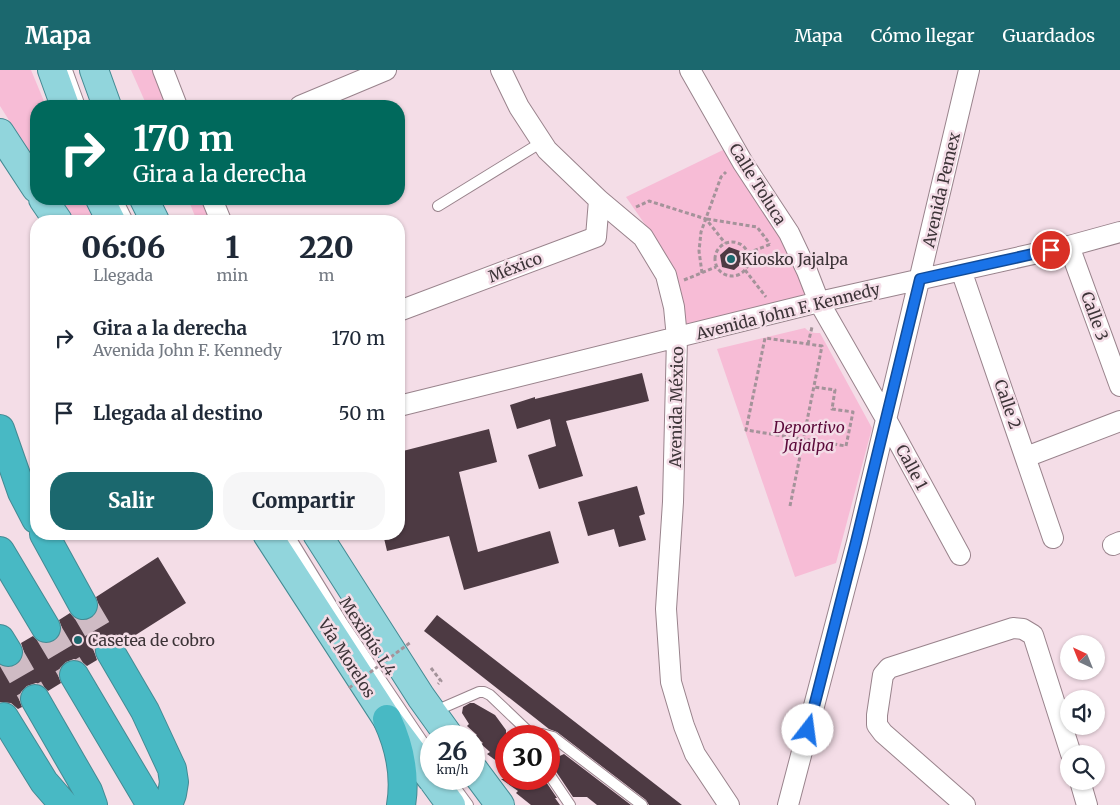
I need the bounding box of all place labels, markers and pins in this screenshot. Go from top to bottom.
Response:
pin [1030,229,1072,271]
place label: Kiosko Jajalpa [741,249,849,269]
marker: Kiosko Jajalpa [725,253,737,265]
place label: Casetea de cobro [88,630,215,650]
marker: Casetea de cobro [72,634,84,646]

